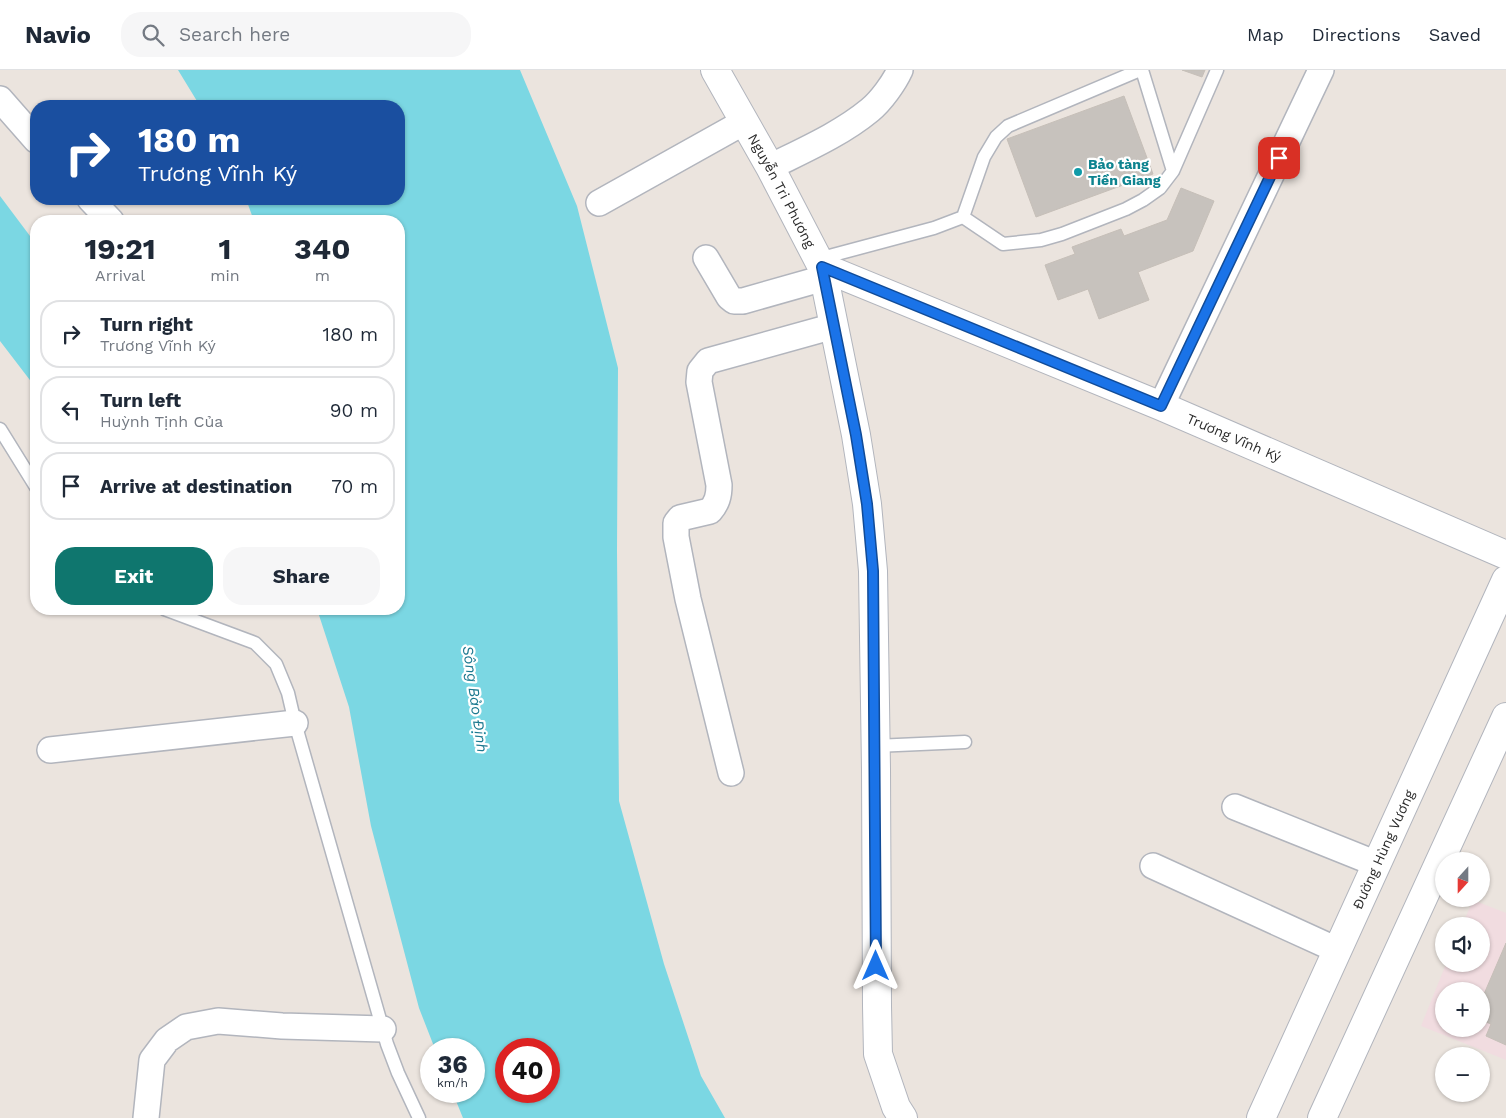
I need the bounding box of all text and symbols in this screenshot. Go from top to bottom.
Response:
search box [121,12,471,57]
text: Navio [25,21,91,49]
icon: search [139,21,167,49]
text: Search here [179,23,290,46]
text: Map [1247,24,1284,45]
text: Directions [1312,24,1401,45]
text: Saved [1429,24,1481,45]
text: 180 m [138,119,241,161]
icon: right [55,120,120,185]
street label: Nguyễn Tri Phương [745,131,819,251]
pin [1258,137,1300,179]
icon: arrive [1265,144,1293,172]
place label: Bảo tàng Tiền Giang [1088,156,1161,188]
text: Trương Vĩnh Ký [138,161,297,186]
marker: Bảo tàng Tiền Giang [1072,166,1084,178]
text: 19:21 [84,231,156,266]
text: 1 [218,231,231,266]
text: 340 [294,231,351,266]
text: Arrival [95,266,145,285]
text: min [210,266,240,285]
text: m [315,266,330,285]
text: Turn right [100,313,193,336]
icon: right [57,320,85,348]
text: 180 m [322,323,378,346]
text: Trương Vĩnh Ký [100,336,216,355]
text: Turn left [100,389,181,412]
icon: left [57,396,85,424]
text: 90 m [330,399,378,422]
street label: Trương Vĩnh Ký [1184,410,1285,465]
text: Huỳnh Tịnh Của [100,412,223,431]
icon: arrive [57,472,85,500]
text: Arrive at destination [100,475,292,498]
text: 70 m [331,475,378,498]
button: Exit [55,547,213,605]
button: Share [223,547,380,605]
water label: Sông Bảo Định [459,645,491,753]
street label: Đường Hùng Vương [1349,787,1418,912]
north arrow [1435,852,1490,908]
map controls [1435,852,1490,1102]
button: sound [1435,917,1490,972]
position arrow [849,939,901,991]
button: + [1435,982,1490,1037]
speed limit sign: 40 [495,1038,560,1103]
button: − [1435,1047,1490,1102]
text: 36 [437,1050,468,1079]
text: km/h [437,1076,468,1090]

